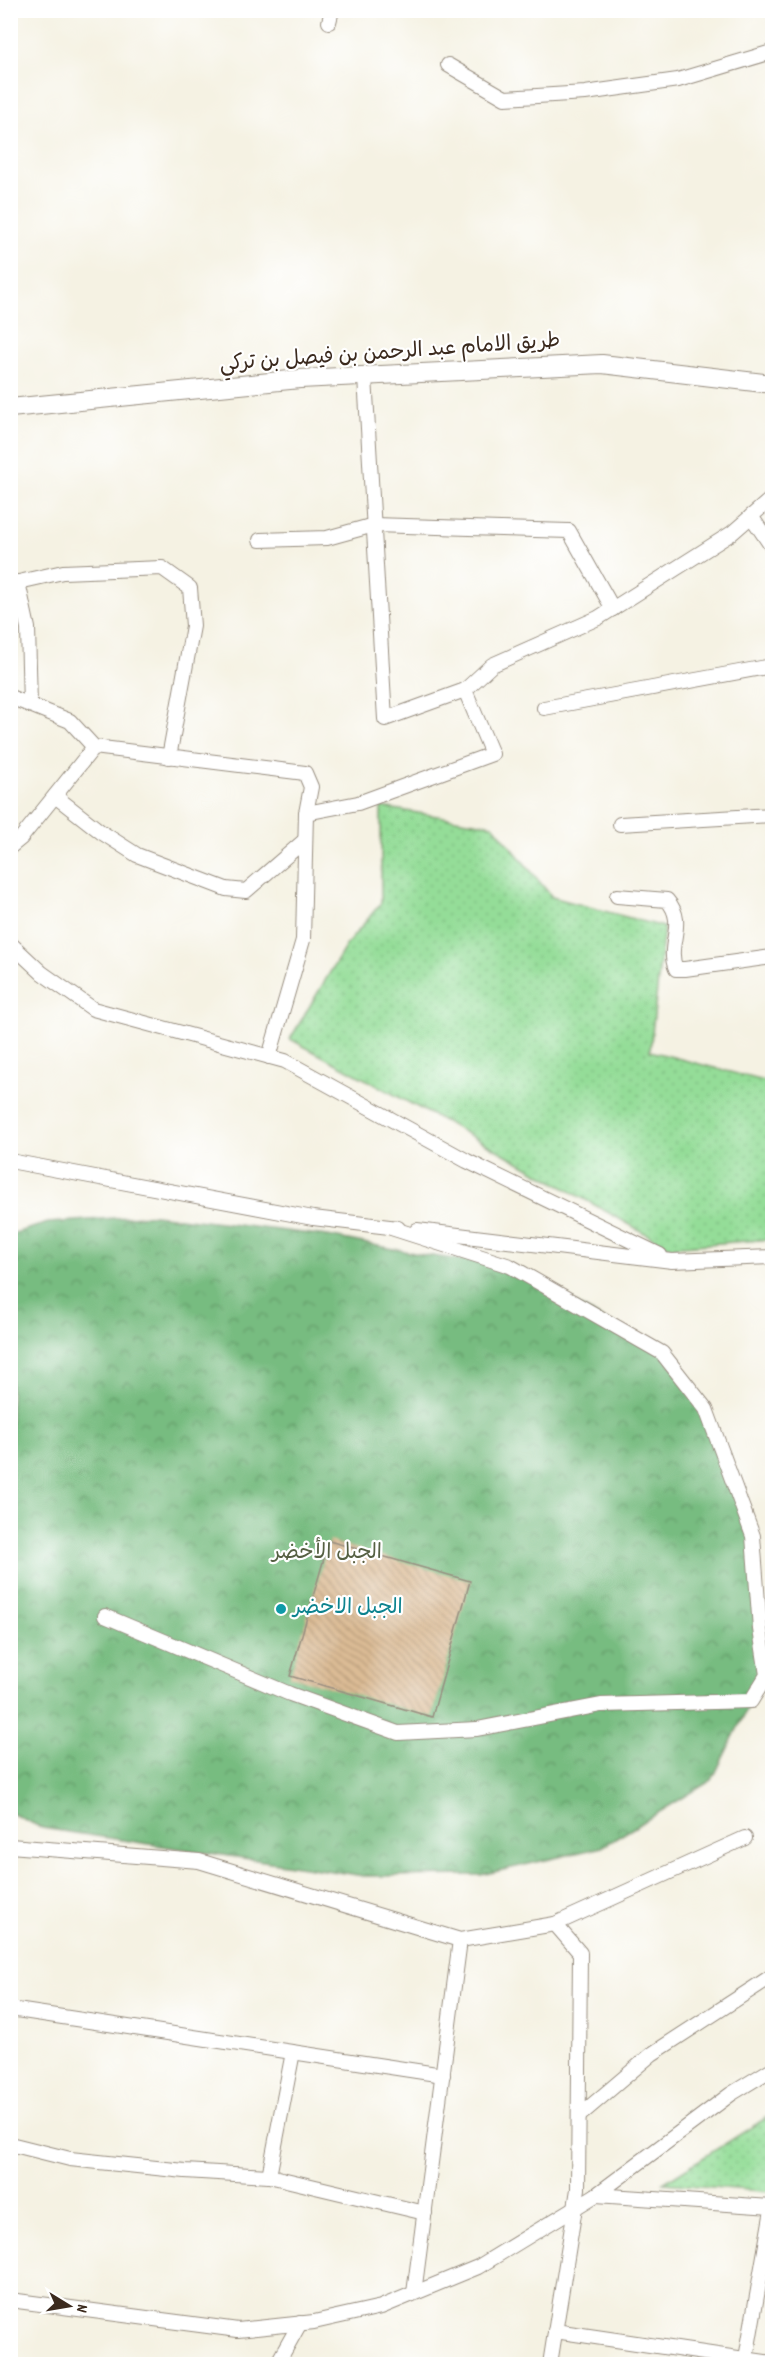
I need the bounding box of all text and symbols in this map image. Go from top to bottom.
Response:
street label: طريق الامام عبد الرحمن بن فيصل بن تركي [219,327,561,382]
park label: الجبل الأخضر [270,1537,382,1569]
place label: الجبل الاخضر [291,1594,403,1624]
marker: الجبل الاخضر [274,1602,288,1616]
north arrow [39,2276,99,2336]
text: N [69,2302,93,2315]

